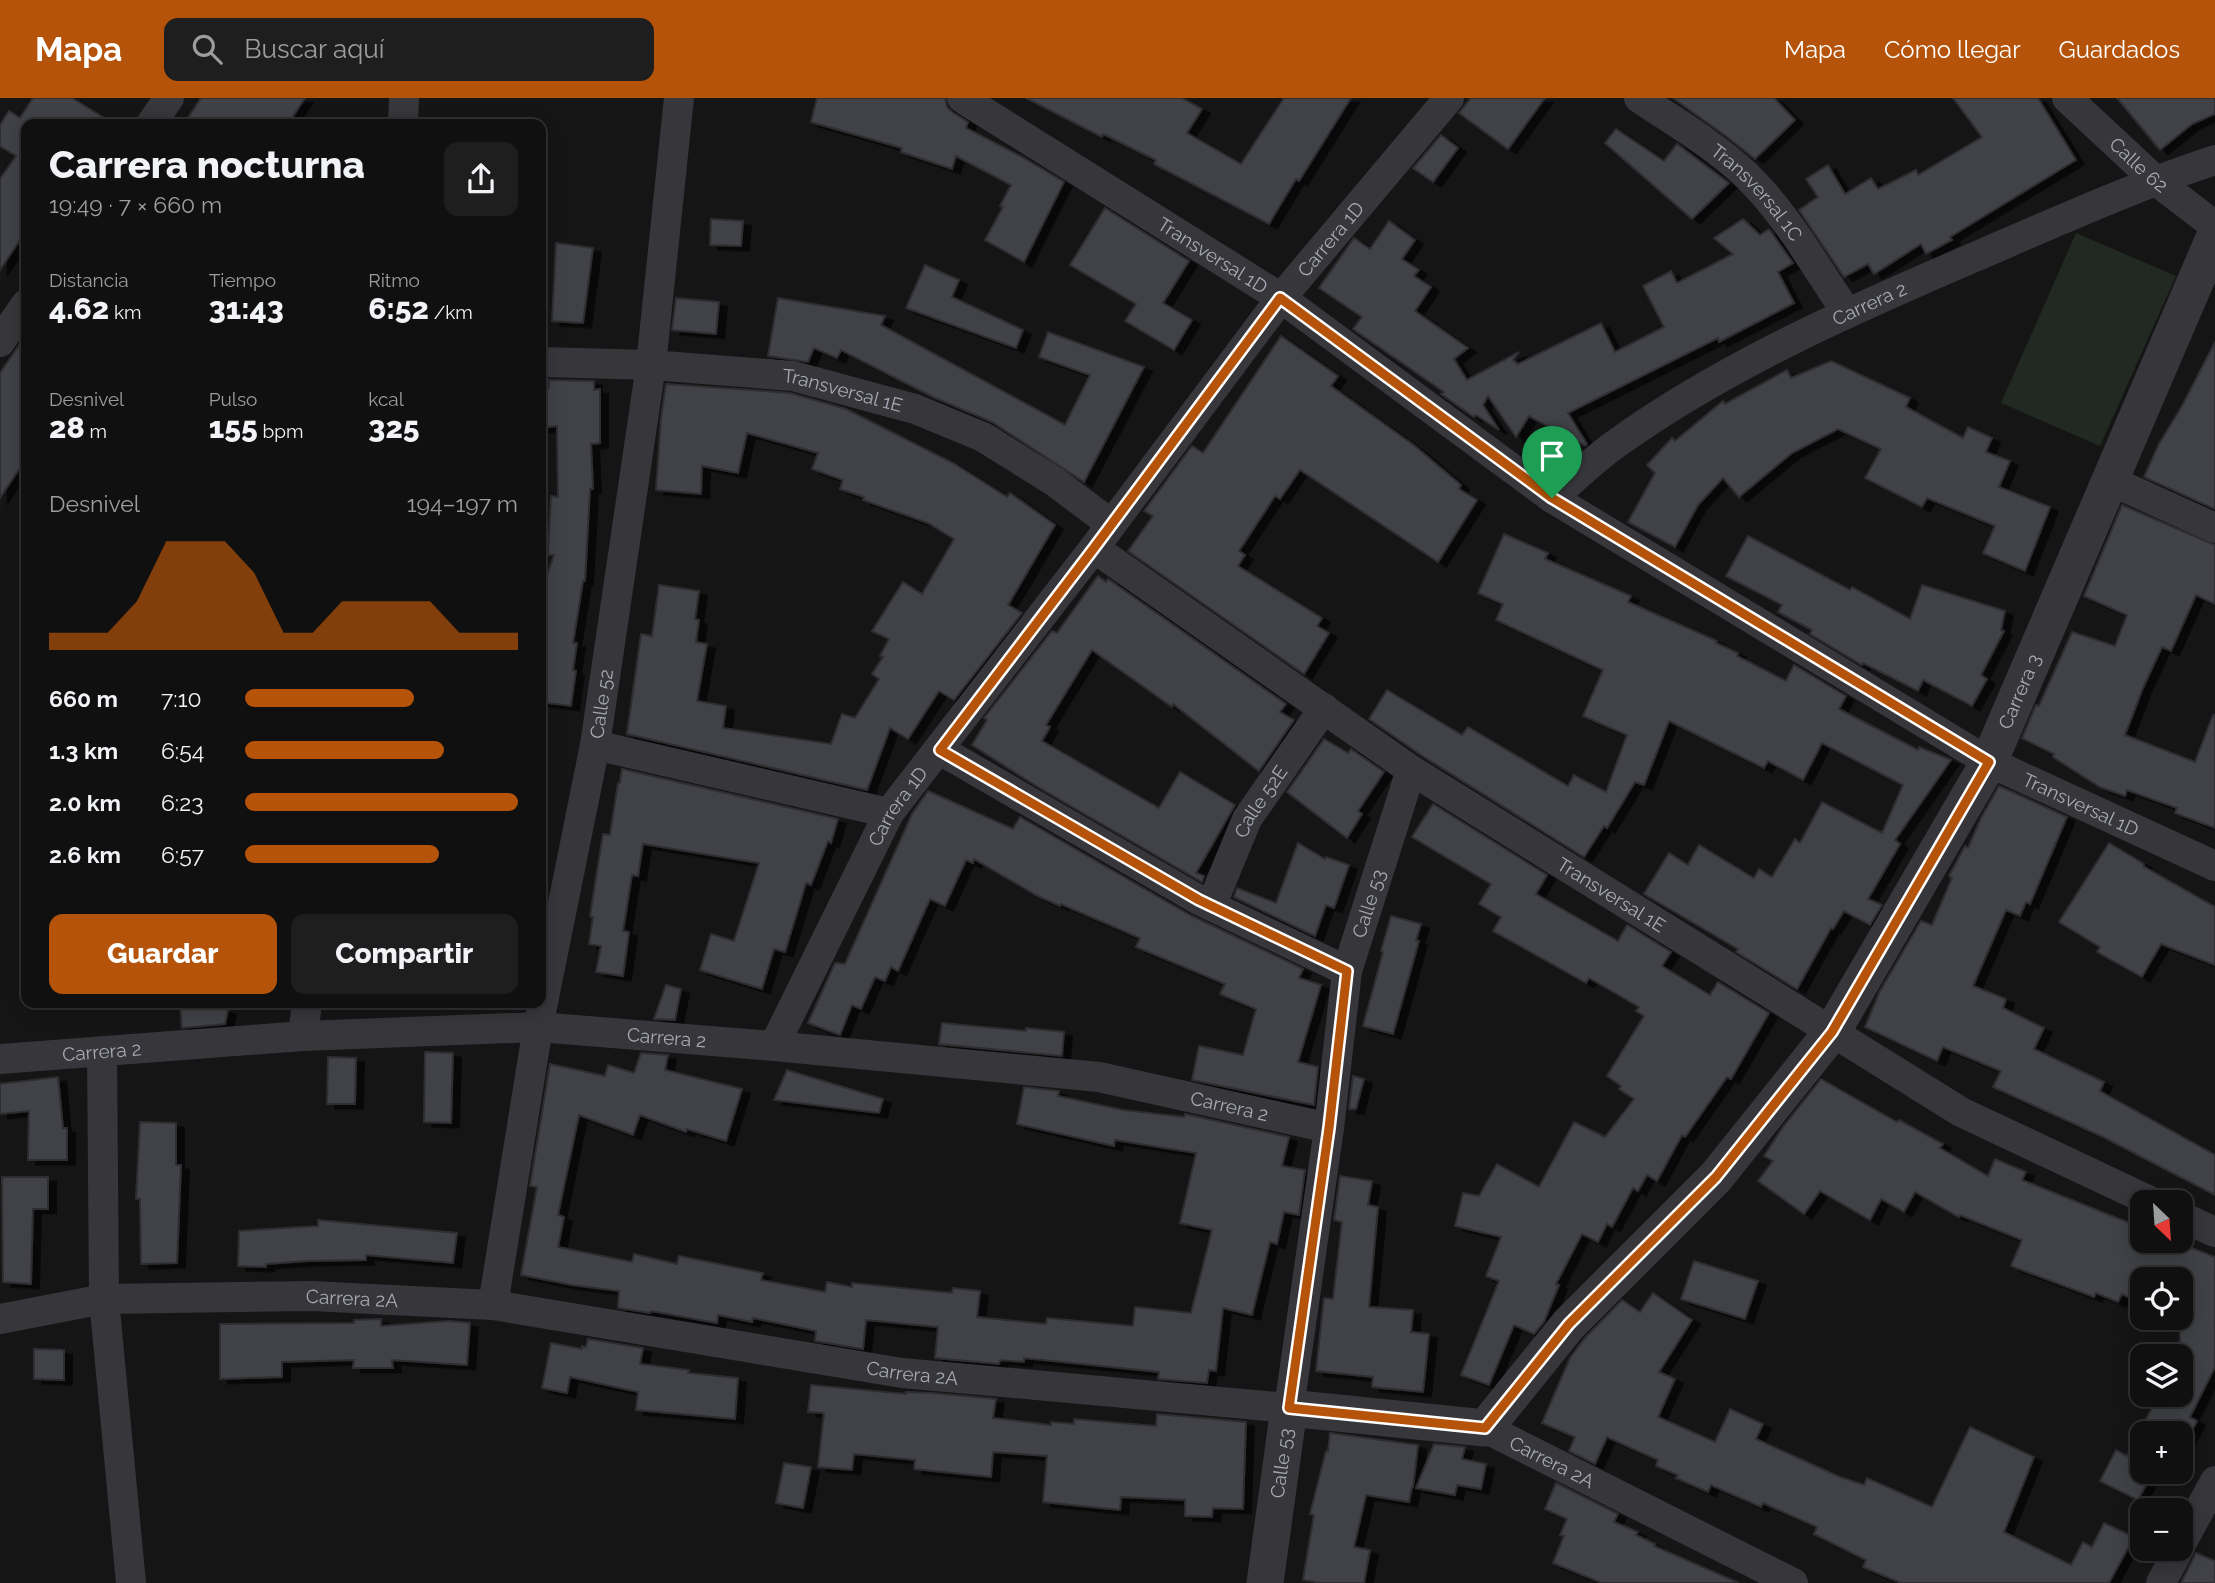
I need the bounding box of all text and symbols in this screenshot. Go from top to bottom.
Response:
search box [164,18,654,81]
text: Mapa [35,30,122,69]
icon: search [188,30,226,68]
text: Buscar aquí [244,34,384,64]
text: Mapa [1784,35,1846,64]
text: Cómo llegar [1884,35,2021,64]
text: Guardados [2059,35,2180,64]
street label: Calle 62 [2105,133,2172,197]
street label: Transversal 1C [1707,139,1807,245]
text: Carrera nocturna [49,142,365,187]
button: share [444,142,518,216]
text: 19:49 · 7 × 660 m [49,191,222,218]
street label: Carrera 1D [1293,197,1368,281]
street label: Transversal 1D [1154,213,1272,298]
text: Distancia [49,269,129,291]
text: Tiempo [209,269,276,291]
text: Ritmo [368,269,420,291]
street label: Carrera 2 [1829,277,1910,330]
text: 4.62 [49,291,109,326]
text: 31:43 [209,291,284,326]
text: 6:52 [368,291,429,326]
text: km [109,301,142,323]
text: /km [429,301,473,323]
street label: Transversal 1E [782,364,905,416]
text: Desnivel [49,388,124,410]
text: Pulso [209,388,257,410]
text: kcal [368,388,404,410]
text: 28 [49,410,85,445]
text: 155 [209,410,258,445]
text: 325 [368,410,420,445]
text: m [85,420,107,442]
text: bpm [258,420,303,442]
pin [1522,426,1582,498]
icon: arrive [1533,437,1571,475]
text: Desnivel [49,490,140,517]
text: 194–197 m [407,490,518,517]
street label: Carrera 3 [1993,651,2045,732]
street label: Calle 52 [585,668,617,740]
text: 660 m [49,685,118,712]
text: 7:10 [161,685,202,712]
text: 1.3 km [49,737,118,764]
text: 6:54 [161,737,204,764]
street label: Calle 52E [1230,761,1292,841]
street label: Carrera 1D [863,762,932,850]
street label: Transversal 1D [2019,768,2142,840]
text: 2.0 km [49,789,121,816]
text: 6:23 [161,789,203,816]
text: 2.6 km [49,841,121,868]
text: 6:57 [161,841,204,868]
street label: Transversal 1E [1553,853,1670,937]
street label: Calle 53 [1347,867,1390,940]
button: Guardar [49,914,277,994]
button: Compartir [291,914,518,994]
street label: Carrera 2 [626,1023,707,1051]
street label: Carrera 2 [61,1037,142,1065]
street label: Carrera 2 [1188,1087,1271,1125]
north arrow [2130,1190,2193,1253]
map controls [2130,1190,2193,1561]
button: locate [2130,1267,2193,1330]
street label: Carrera 2A [305,1285,399,1311]
button: layers [2130,1344,2193,1407]
street label: Carrera 2A [865,1356,959,1389]
button: + [2130,1421,2193,1484]
street label: Calle 53 [1266,1427,1297,1499]
street label: Carrera 2A [1506,1431,1598,1492]
button: − [2130,1498,2193,1561]

